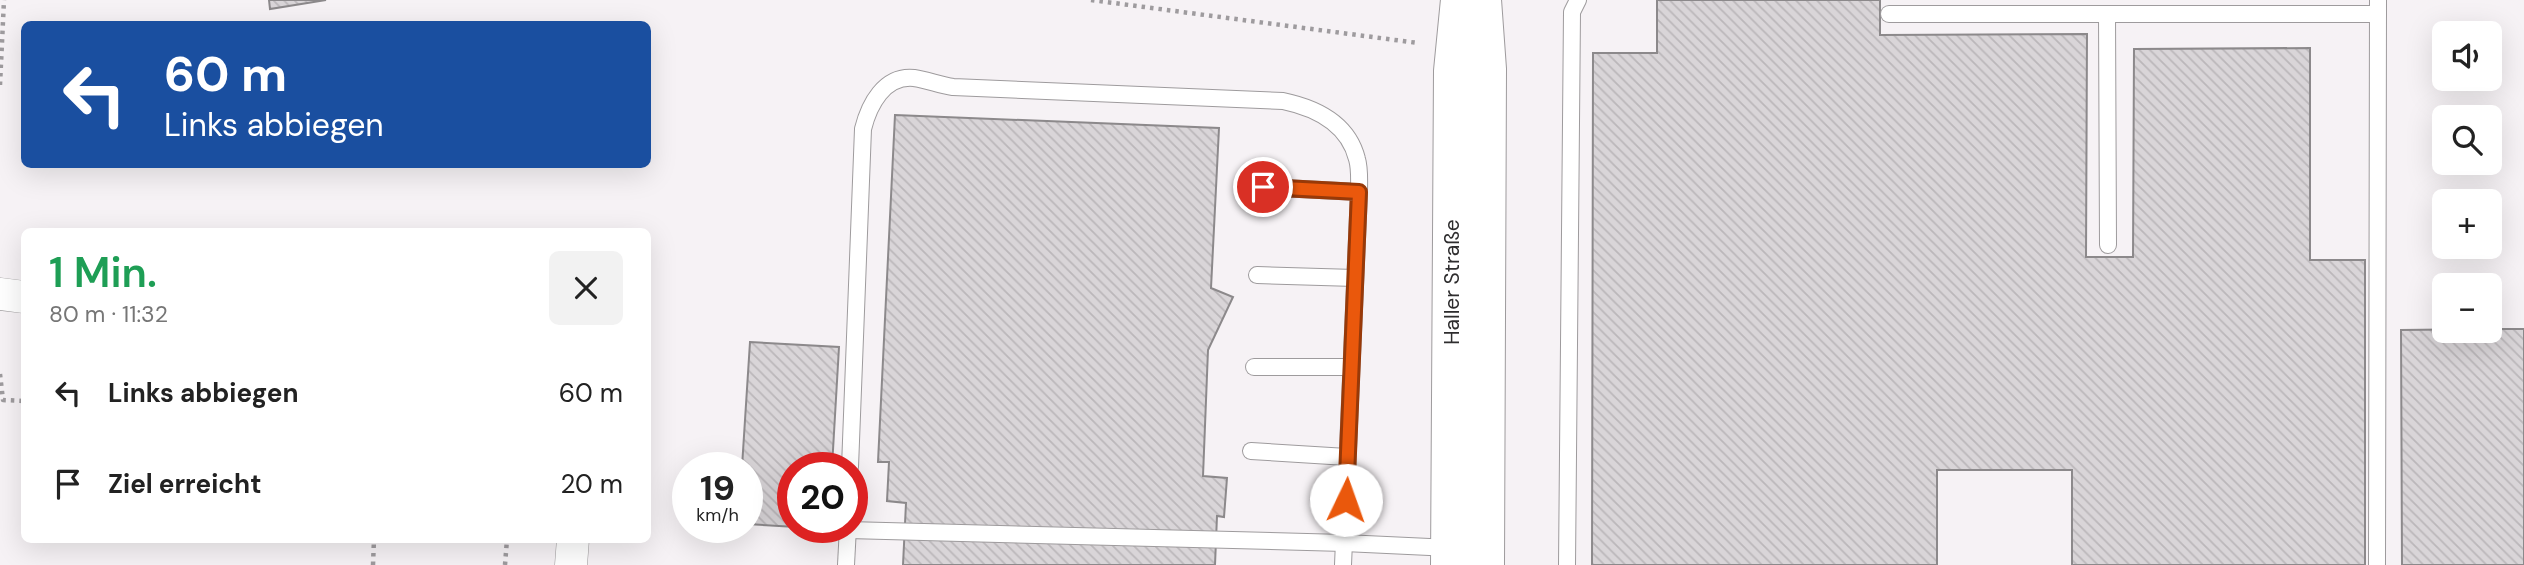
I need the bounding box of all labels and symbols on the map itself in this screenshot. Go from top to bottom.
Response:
pin [1233,157,1293,217]
street label: Haller Straße [1438,219,1466,345]
speed limit sign: 20 [777,452,868,543]
position arrow [1309,463,1383,537]

